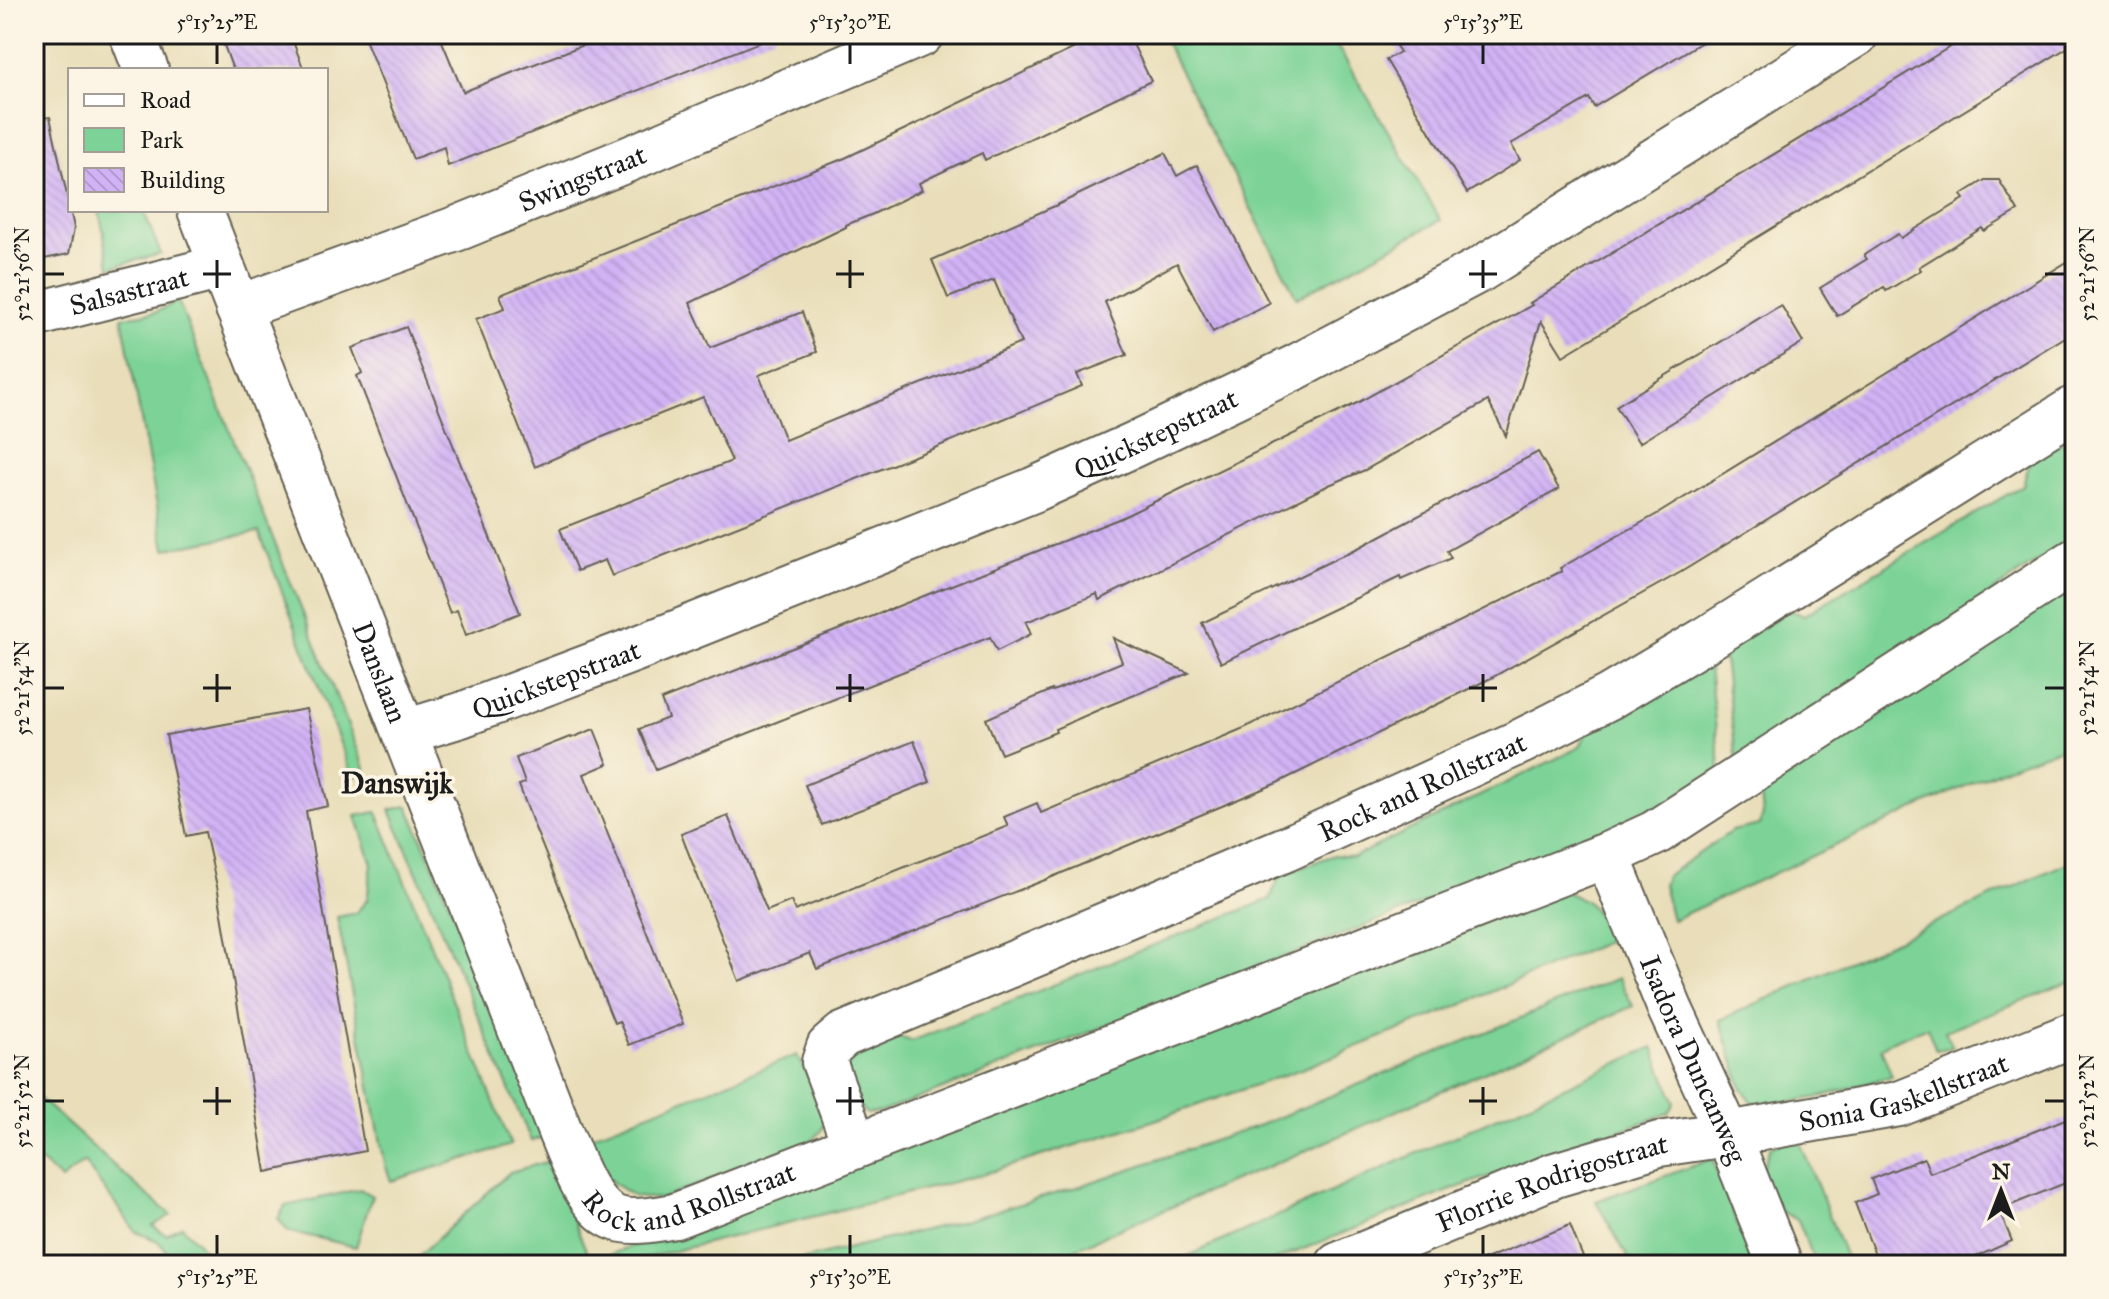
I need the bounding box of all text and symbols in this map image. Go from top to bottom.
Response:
text: 5°15'25"E [176,10,258,34]
text: 5°15'30"E [809,10,891,34]
text: 5°15'35"E [1443,10,1523,34]
legend [68,68,328,212]
text: Road [140,85,191,115]
text: Park [140,125,184,155]
street label: Swingstraat [513,137,651,220]
text: Building [140,165,225,195]
text: 52°21'56"N [10,226,34,321]
text: 52°21'56"N [2075,226,2099,321]
street label: Salsastraat [66,259,192,323]
street label: Quickstepstraat [1068,381,1243,487]
street label: Danslaan [345,617,416,728]
street label: Quickstepstraat [467,632,645,727]
text: 52°21'54"N [10,640,34,736]
text: 52°21'54"N [2075,640,2099,736]
street label: Rock and Rollstraat [1313,724,1532,850]
district label: Danswijk [341,765,454,801]
street label: Isadora Duncanweg [1632,950,1755,1169]
street label: Sonia Gaskellstraat [1796,1045,2013,1139]
text: 52°21'52"N [10,1054,34,1148]
text: 52°21'52"N [2075,1054,2099,1148]
street label: Florrie Rodrigostraat [1431,1126,1670,1240]
north arrow [1961,1151,2041,1231]
street label: Rock and Rollstraat [574,1154,801,1239]
text: N [1992,1158,2011,1185]
text: 5°15'25"E [176,1265,258,1289]
text: 5°15'30"E [809,1265,891,1289]
text: 5°15'35"E [1443,1265,1523,1289]

